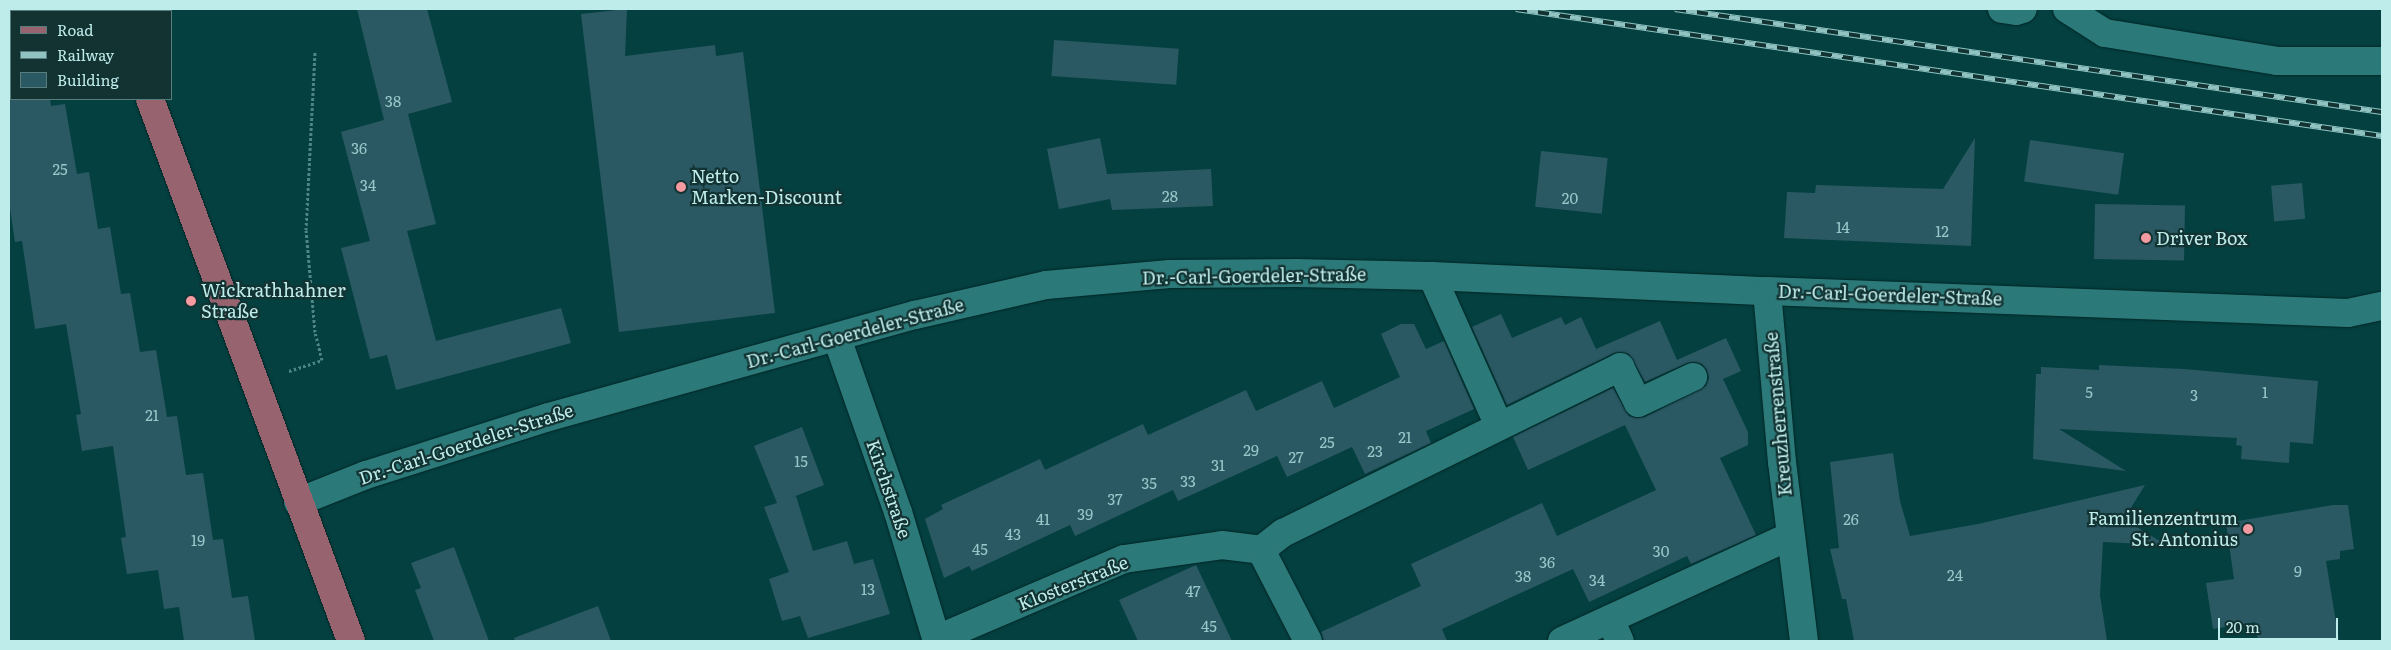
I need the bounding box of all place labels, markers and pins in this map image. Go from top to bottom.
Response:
place label: Netto Marken-Discount [691,166,842,208]
marker: Netto Marken-Discount [675,181,687,193]
place label: Driver Box [2156,227,2247,249]
marker: Driver Box [2140,232,2152,244]
place label: Wickrathhahner Straße [201,280,346,322]
marker: Wickrathhahner Straße [185,295,197,307]
place label: Familienzentrum St. Antonius [2088,508,2238,550]
marker: Familienzentrum St. Antonius [2242,523,2254,535]

